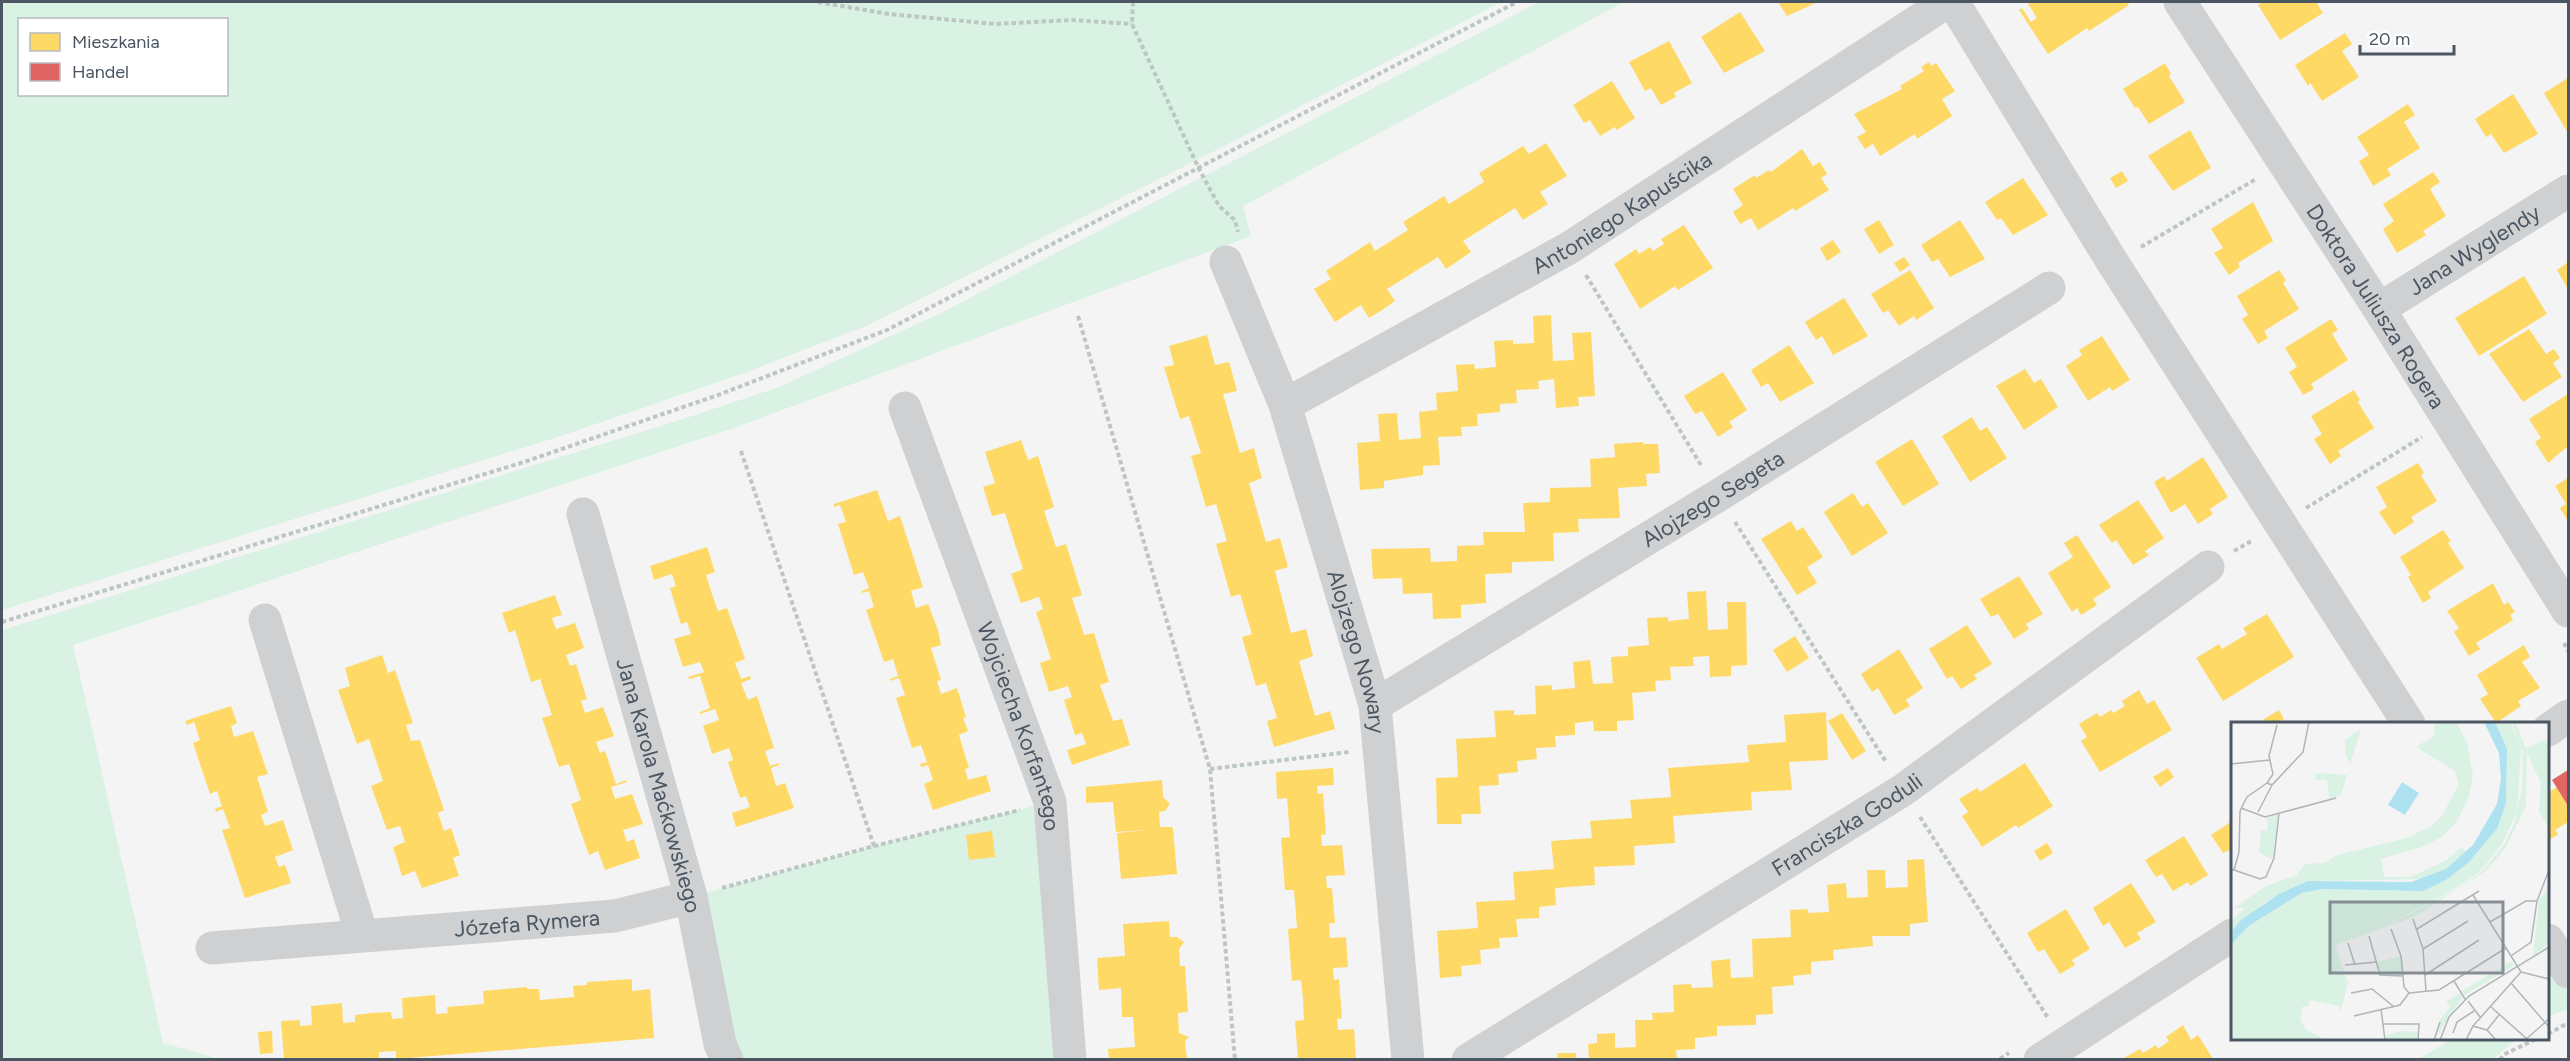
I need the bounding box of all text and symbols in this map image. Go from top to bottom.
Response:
legend [18,18,228,96]
scale bar [2360,18,2454,56]
text: 20 m [2369,28,2410,50]
text: Mieszkania [72,31,160,53]
text: Handel [72,61,129,83]
street label: Antoniego Kapuścika [1527,146,1717,280]
street label: Doktora Juliusza Rogera [2301,199,2451,414]
street label: Jana Wyglendy [2403,199,2546,301]
street label: Alojzego Segeta [1637,445,1789,553]
street label: Alojzego Nowary [1321,567,1391,735]
street label: Wojciecha Korfantego [971,619,1065,832]
street label: Jana Karola Maćkowskiego [610,655,707,915]
inset map [2231,722,2549,1040]
street label: Franciszka Goduli [1767,768,1928,882]
street label: Józefa Rymera [453,904,601,943]

